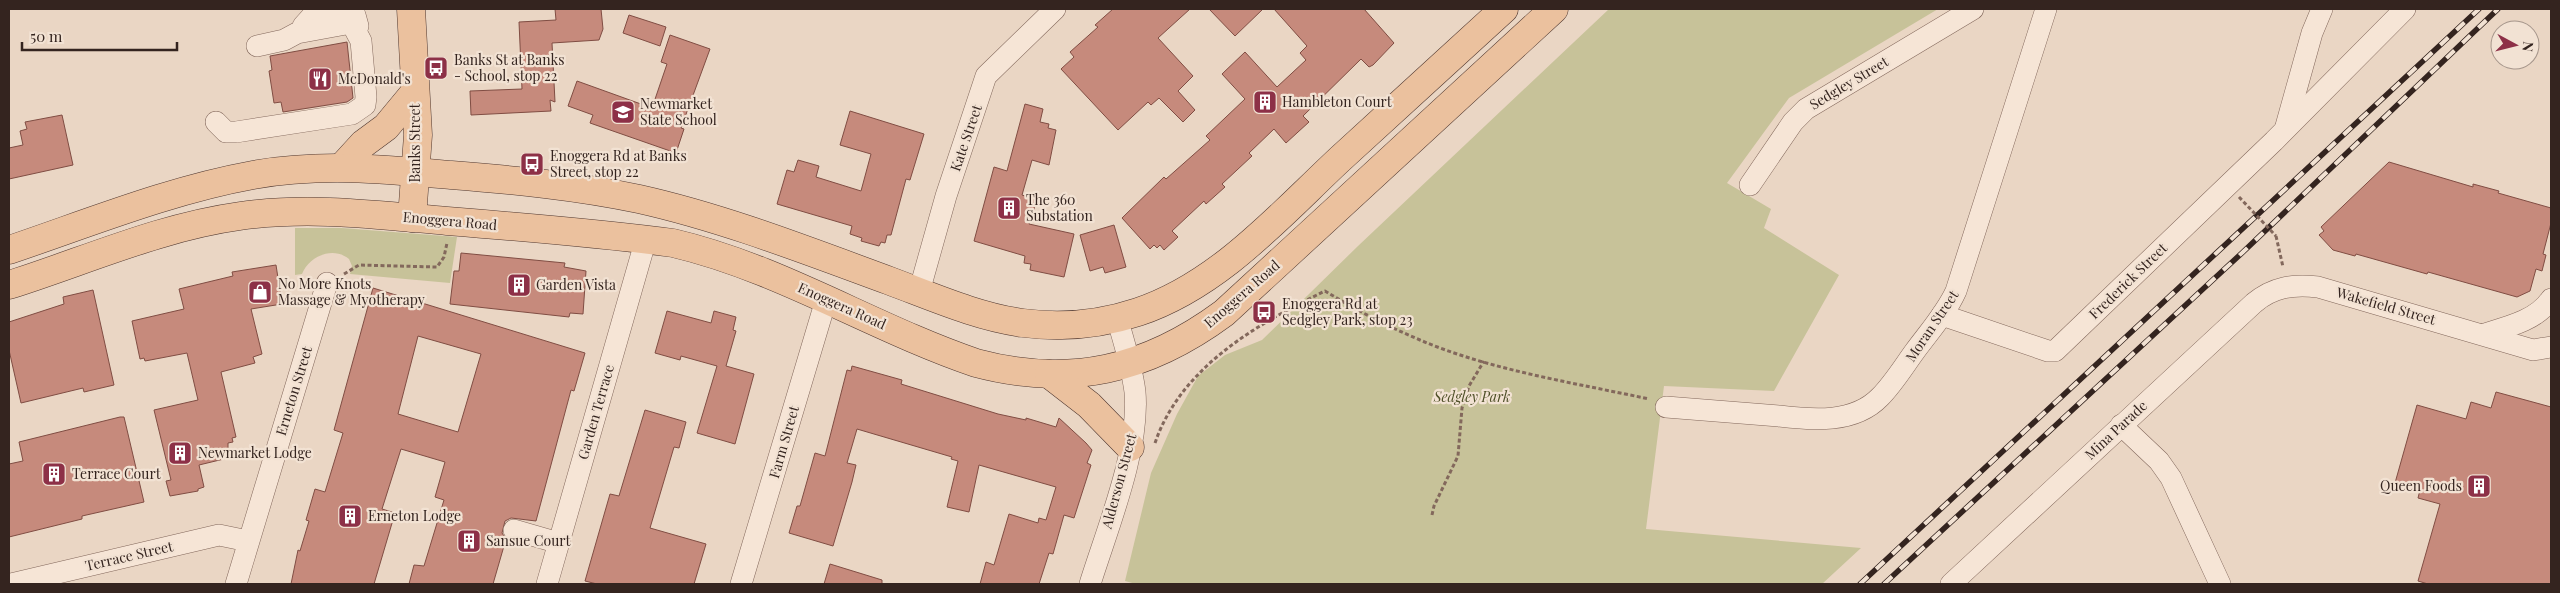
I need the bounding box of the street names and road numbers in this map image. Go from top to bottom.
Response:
street label: Sedgley Street [1806,51,1893,114]
street label: Kate Street [945,101,986,174]
street label: Banks Street [405,102,424,183]
street label: Enoggera Road [402,207,498,234]
street label: Frederick Street [2084,238,2172,323]
street label: Enoggera Road [1200,255,1284,332]
street label: Enoggera Road [795,278,889,333]
street label: Wakefield Street [2333,282,2439,329]
street label: Moran Street [1901,285,1963,365]
street label: Erneton Street [271,343,316,438]
street label: Garden Terrace [573,362,618,462]
street label: Mina Parade [2080,396,2151,463]
street label: Farm Street [764,402,803,480]
street label: Alderson Street [1096,430,1141,531]
street label: Terrace Street [83,536,176,575]

